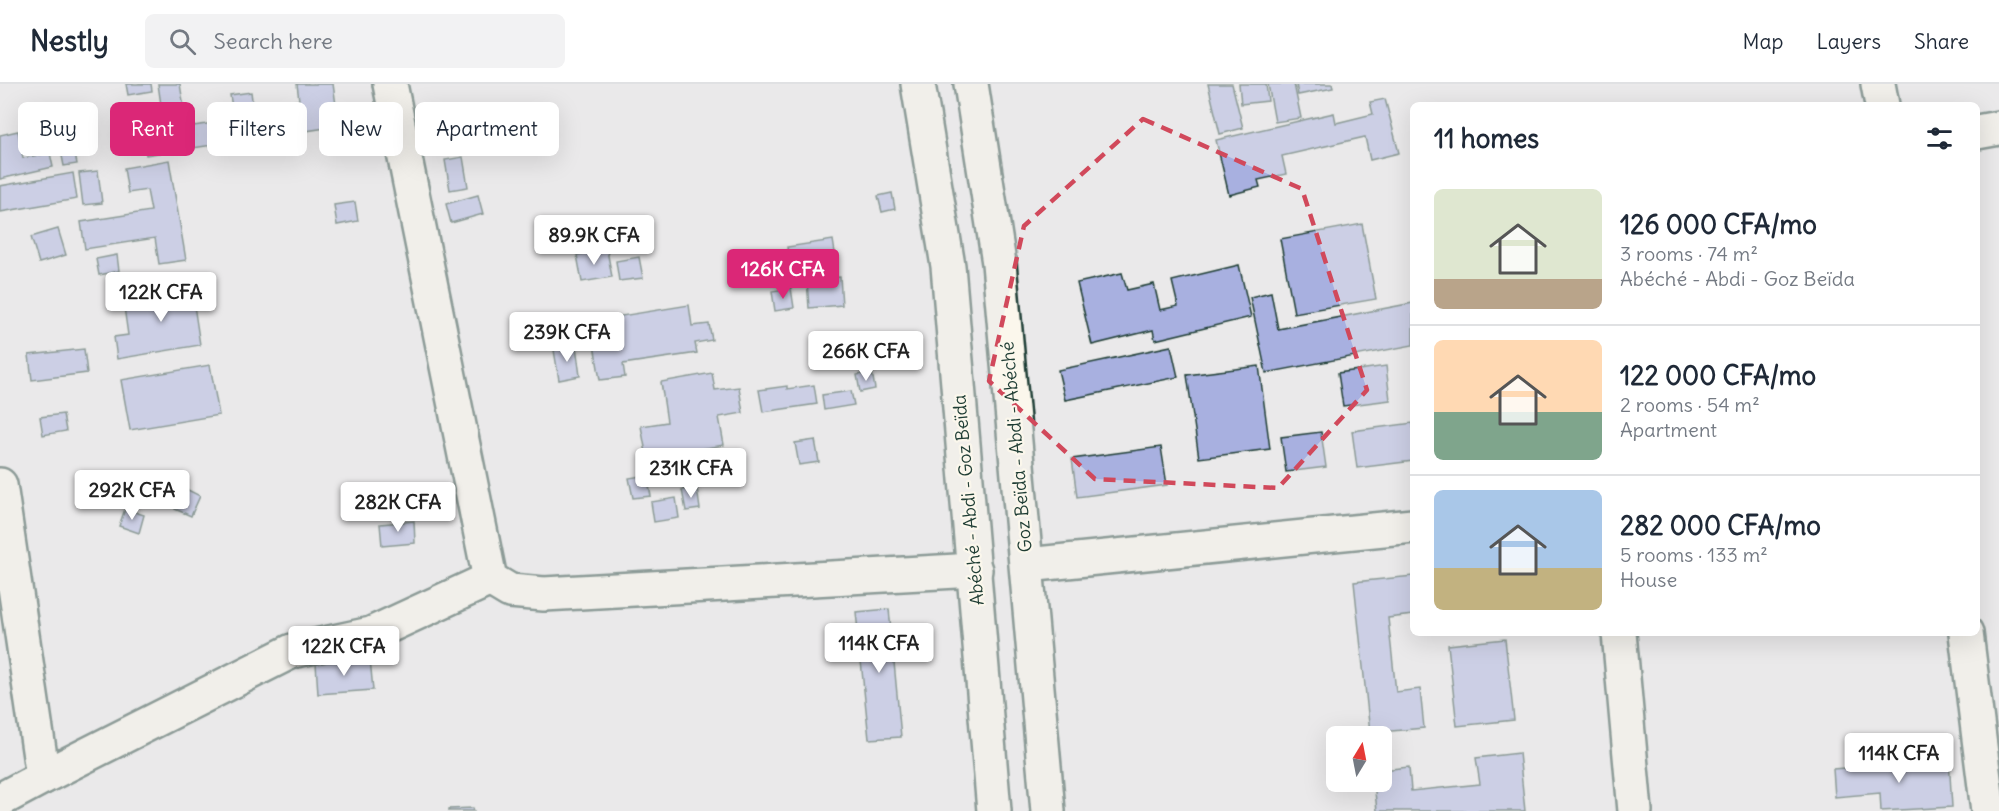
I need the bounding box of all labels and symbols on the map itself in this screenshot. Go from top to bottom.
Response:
pin: 89.9K CFA [525,215,663,266]
pin: 126K CFA [721,249,845,300]
pin: 122K CFA [99,272,223,323]
pin: 239K CFA [505,312,629,363]
pin: 266K CFA [804,331,928,382]
street label: Goz Beïda - Abdi - Abéché [995,341,1037,553]
street label: Abéché - Abdi - Goz Beïda [947,394,989,606]
pin: 231K CFA [629,448,753,499]
pin: 292K CFA [70,470,194,521]
pin: 282K CFA [336,482,460,533]
pin: 114K CFA [817,623,941,674]
pin: 122K CFA [282,626,406,677]
north arrow [1326,726,1392,792]
pin: 114K CFA [1837,733,1961,784]

